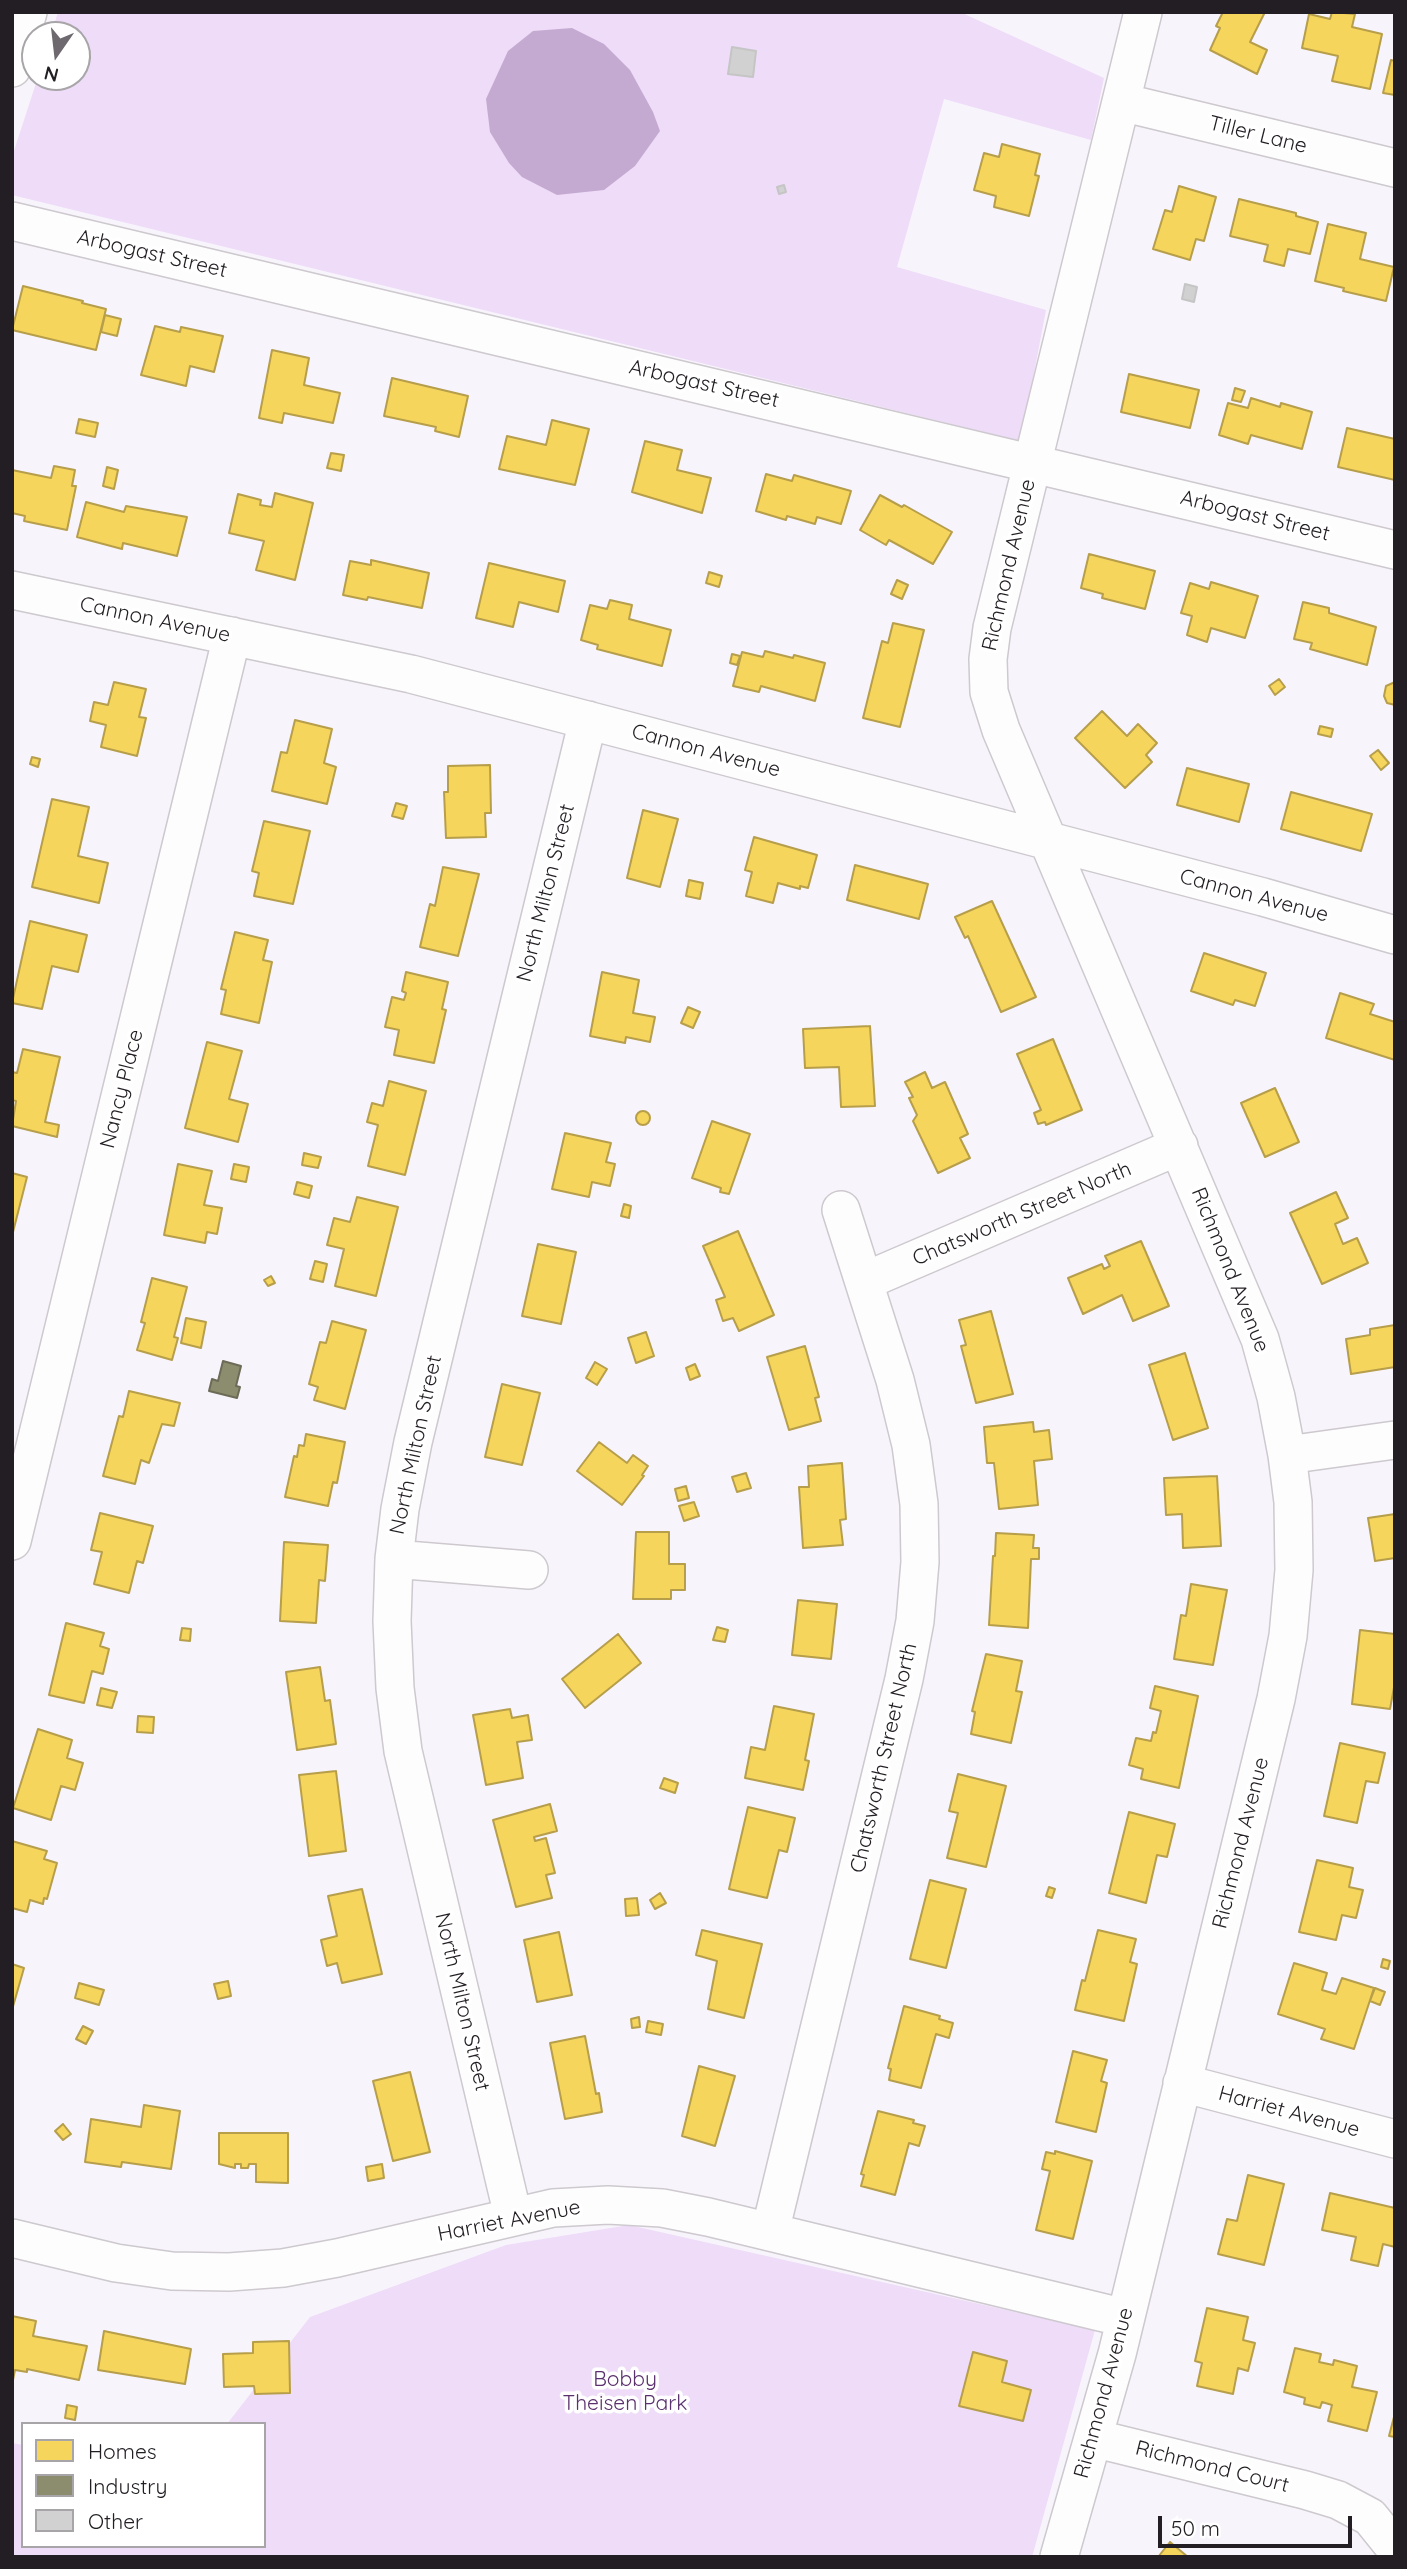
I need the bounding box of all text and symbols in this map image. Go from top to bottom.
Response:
north arrow [21,21,91,91]
text: N [42,61,61,88]
street label: Tiller Lane [1206,111,1310,159]
street label: Arbogast Street [75,225,229,283]
street label: Arbogast Street [627,355,781,413]
street label: Richmond Avenue [977,477,1041,653]
street label: Arbogast Street [1178,485,1332,547]
street label: Cannon Avenue [78,592,232,648]
street label: Cannon Avenue [629,719,783,783]
street label: North Milton Street [512,801,580,985]
street label: Cannon Avenue [1177,864,1331,928]
street label: Nancy Place [95,1027,149,1151]
street label: Chatsworth Street North [909,1156,1135,1272]
street label: Richmond Avenue [1185,1184,1275,1356]
street label: North Milton Street [385,1353,447,1537]
street label: Chatsworth Street North [845,1641,923,1875]
street label: Richmond Avenue [1208,1755,1274,1931]
street label: North Milton Street [429,1910,495,2094]
street label: Harriet Avenue [1216,2081,1362,2143]
street label: Harriet Avenue [435,2195,583,2247]
street label: Richmond Avenue [1069,2305,1139,2481]
park label: Bobby Theisen Park [562,2367,688,2417]
legend [21,2422,266,2548]
street label: Richmond Court [1133,2436,1291,2498]
text: Homes [88,2438,157,2464]
text: Industry [88,2473,167,2499]
scale bar [1162,2502,1356,2546]
text: Other [88,2508,143,2534]
text: 50 m [1171,2515,1220,2541]

